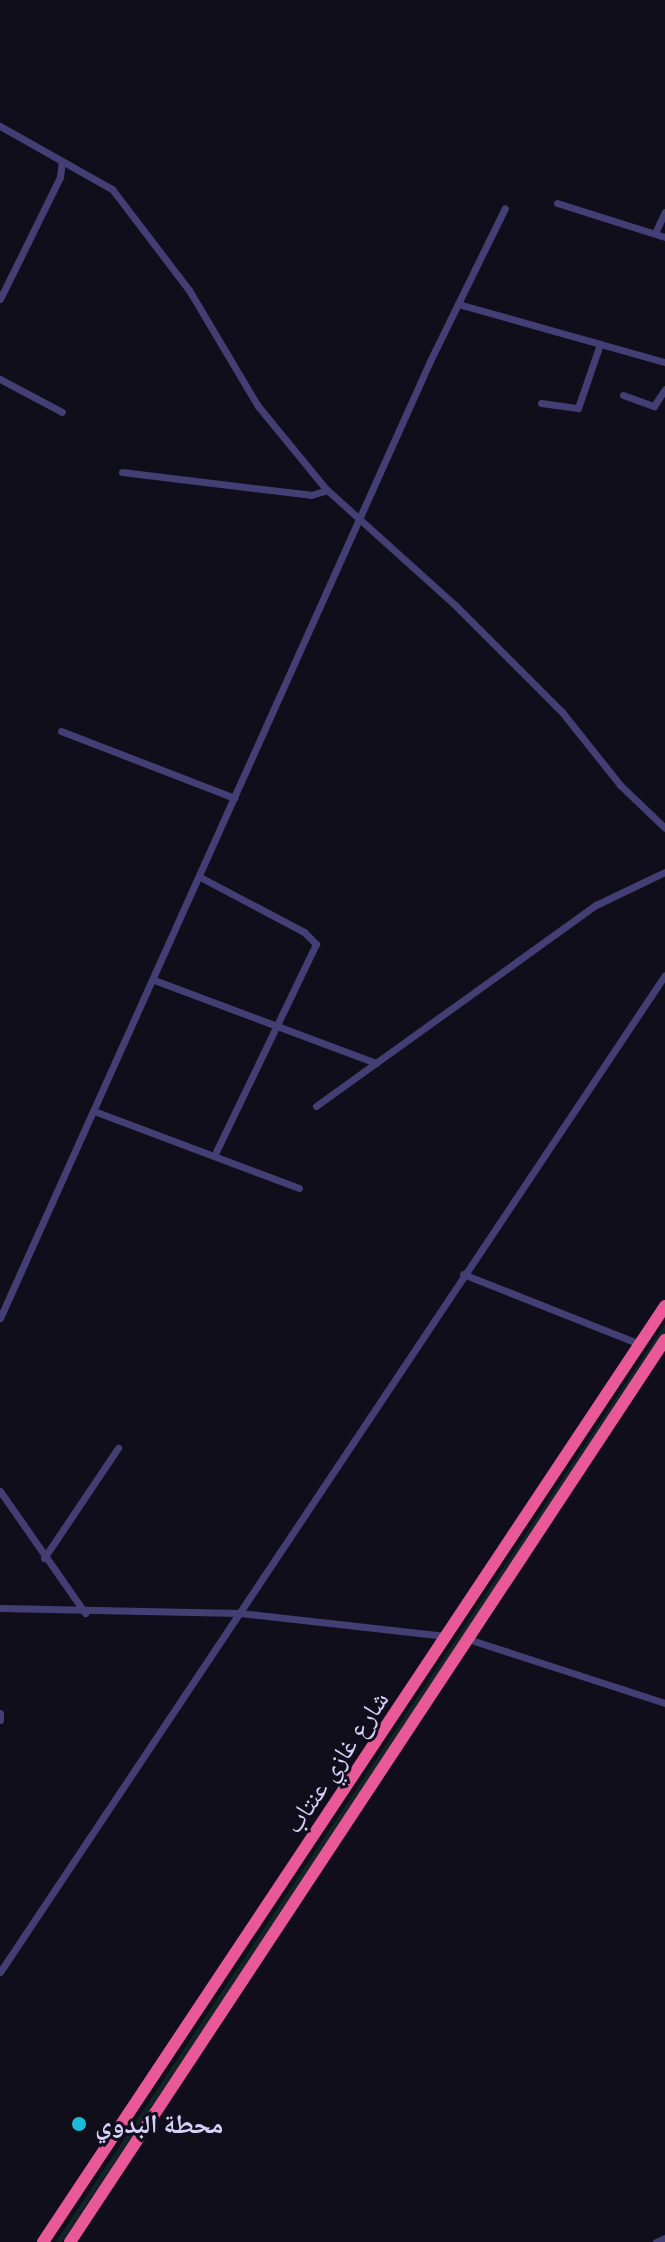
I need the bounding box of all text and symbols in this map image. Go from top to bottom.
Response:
street label: شارع غازي عنتاب [277,1685,395,1839]
place label: محطة البدوي [95,2108,223,2140]
marker: محطة البدوي [70,2115,88,2133]

